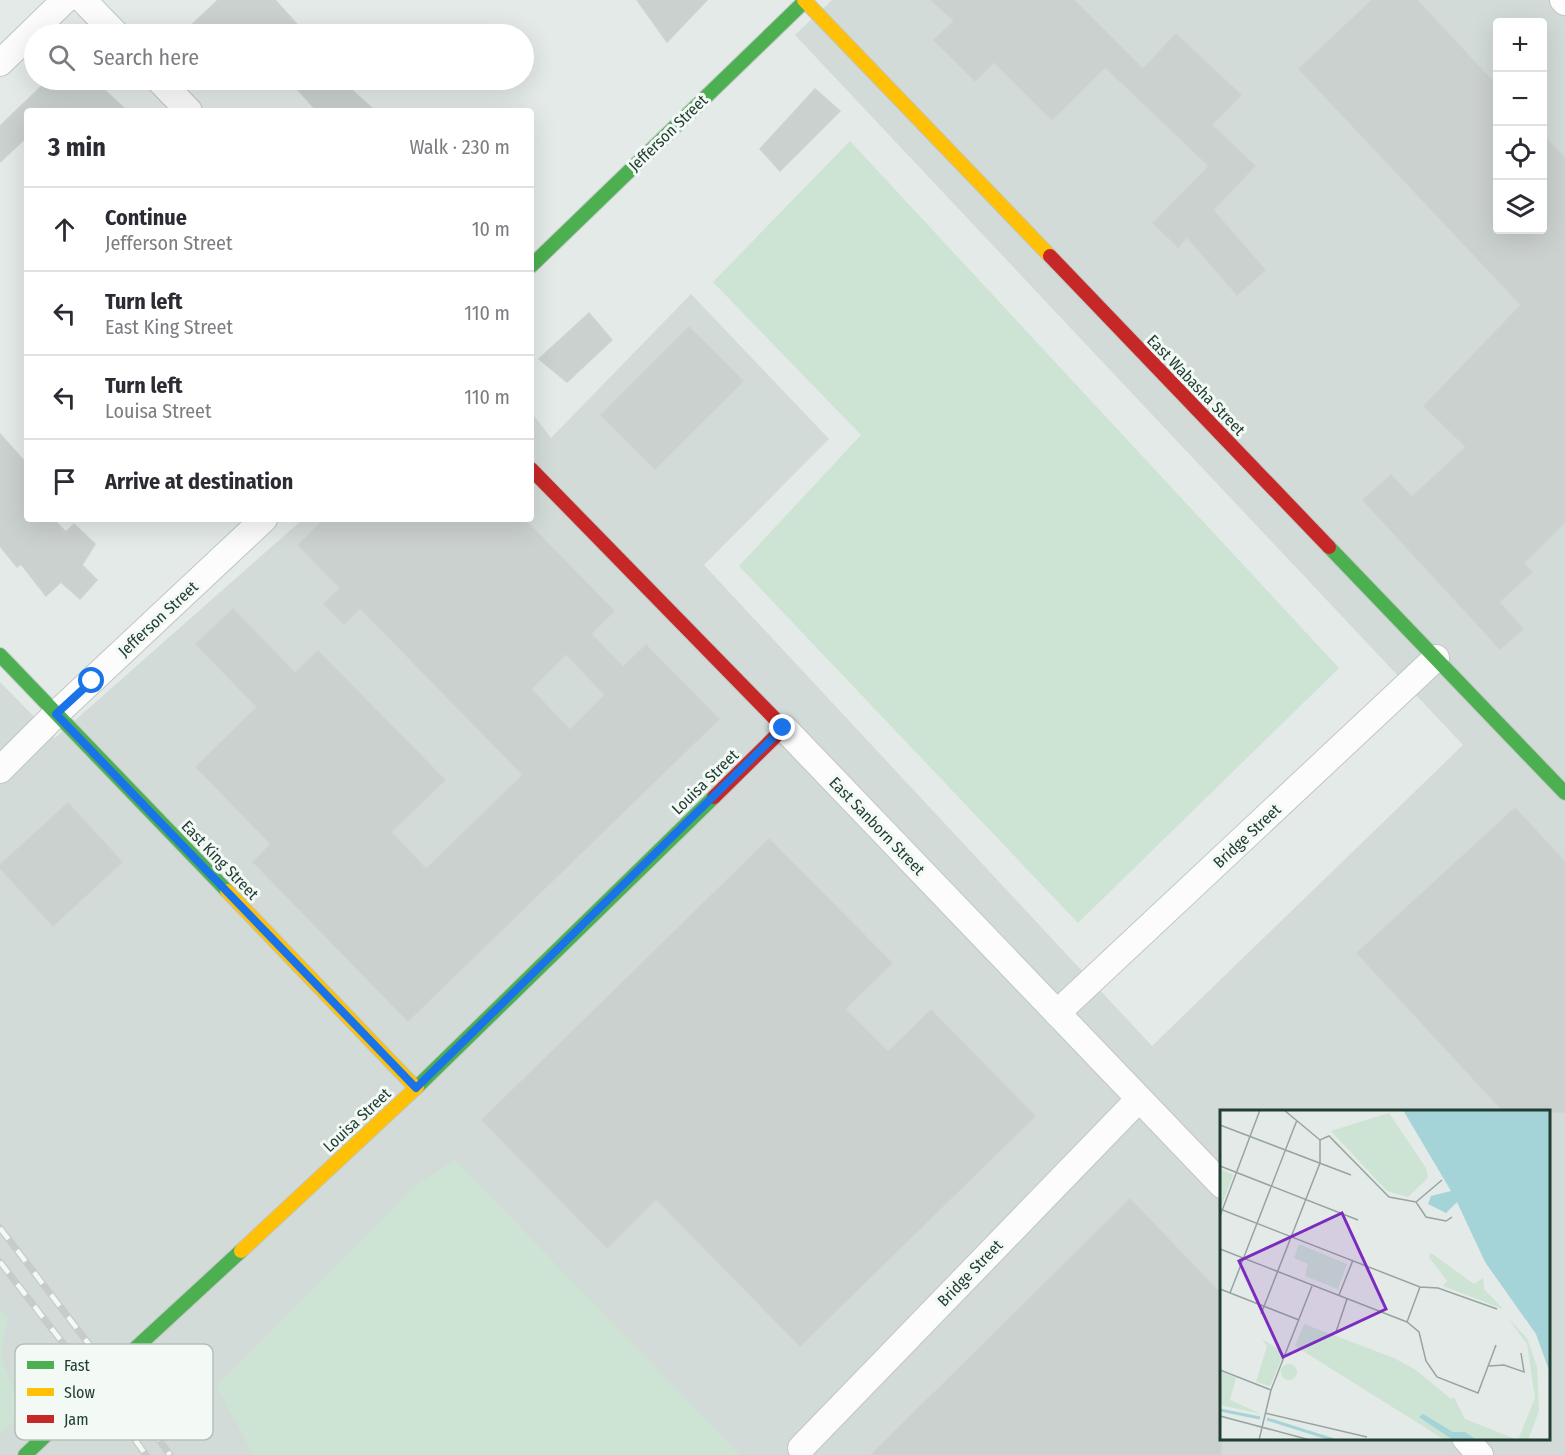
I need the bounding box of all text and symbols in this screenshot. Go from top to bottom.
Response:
map controls [1493,18,1547,234]
button: + [1493,18,1547,72]
search box [24,24,534,90]
icon: search [45,41,78,74]
text: Search here [93,44,199,71]
button: − [1493,72,1547,126]
street label: Jefferson Street [625,90,712,175]
button: locate [1493,126,1547,180]
text: 3 min [48,132,106,163]
text: Walk · 230 m [409,135,510,159]
button: layers [1493,180,1547,234]
text: Continue [105,204,187,231]
icon: ahead [48,213,81,246]
text: 10 m [472,217,510,241]
text: Jefferson Street [105,231,232,255]
text: Turn left [105,288,183,315]
icon: left [48,297,81,330]
text: 110 m [464,301,510,325]
text: East King Street [105,315,233,339]
street label: East Wabasha Street [1143,331,1249,440]
text: Turn left [105,372,183,399]
icon: left [48,381,81,414]
text: 110 m [464,385,510,409]
text: Louisa Street [105,399,212,423]
icon: arrive [48,465,81,498]
text: Arrive at destination [105,468,293,495]
street label: Jefferson Street [114,577,202,661]
route start [78,667,104,693]
route end [769,714,795,740]
street label: Louisa Street [668,745,743,818]
street label: East Sanborn Street [825,773,929,880]
street label: Bridge Street [1209,799,1285,872]
street label: East King Street [178,817,263,904]
street label: Louisa Street [319,1083,395,1156]
inset map [1220,1110,1550,1440]
street label: Bridge Street [934,1235,1007,1310]
legend [15,1344,213,1440]
text: Fast [64,1356,91,1375]
text: Slow [64,1383,95,1402]
text: Jam [64,1410,89,1429]

